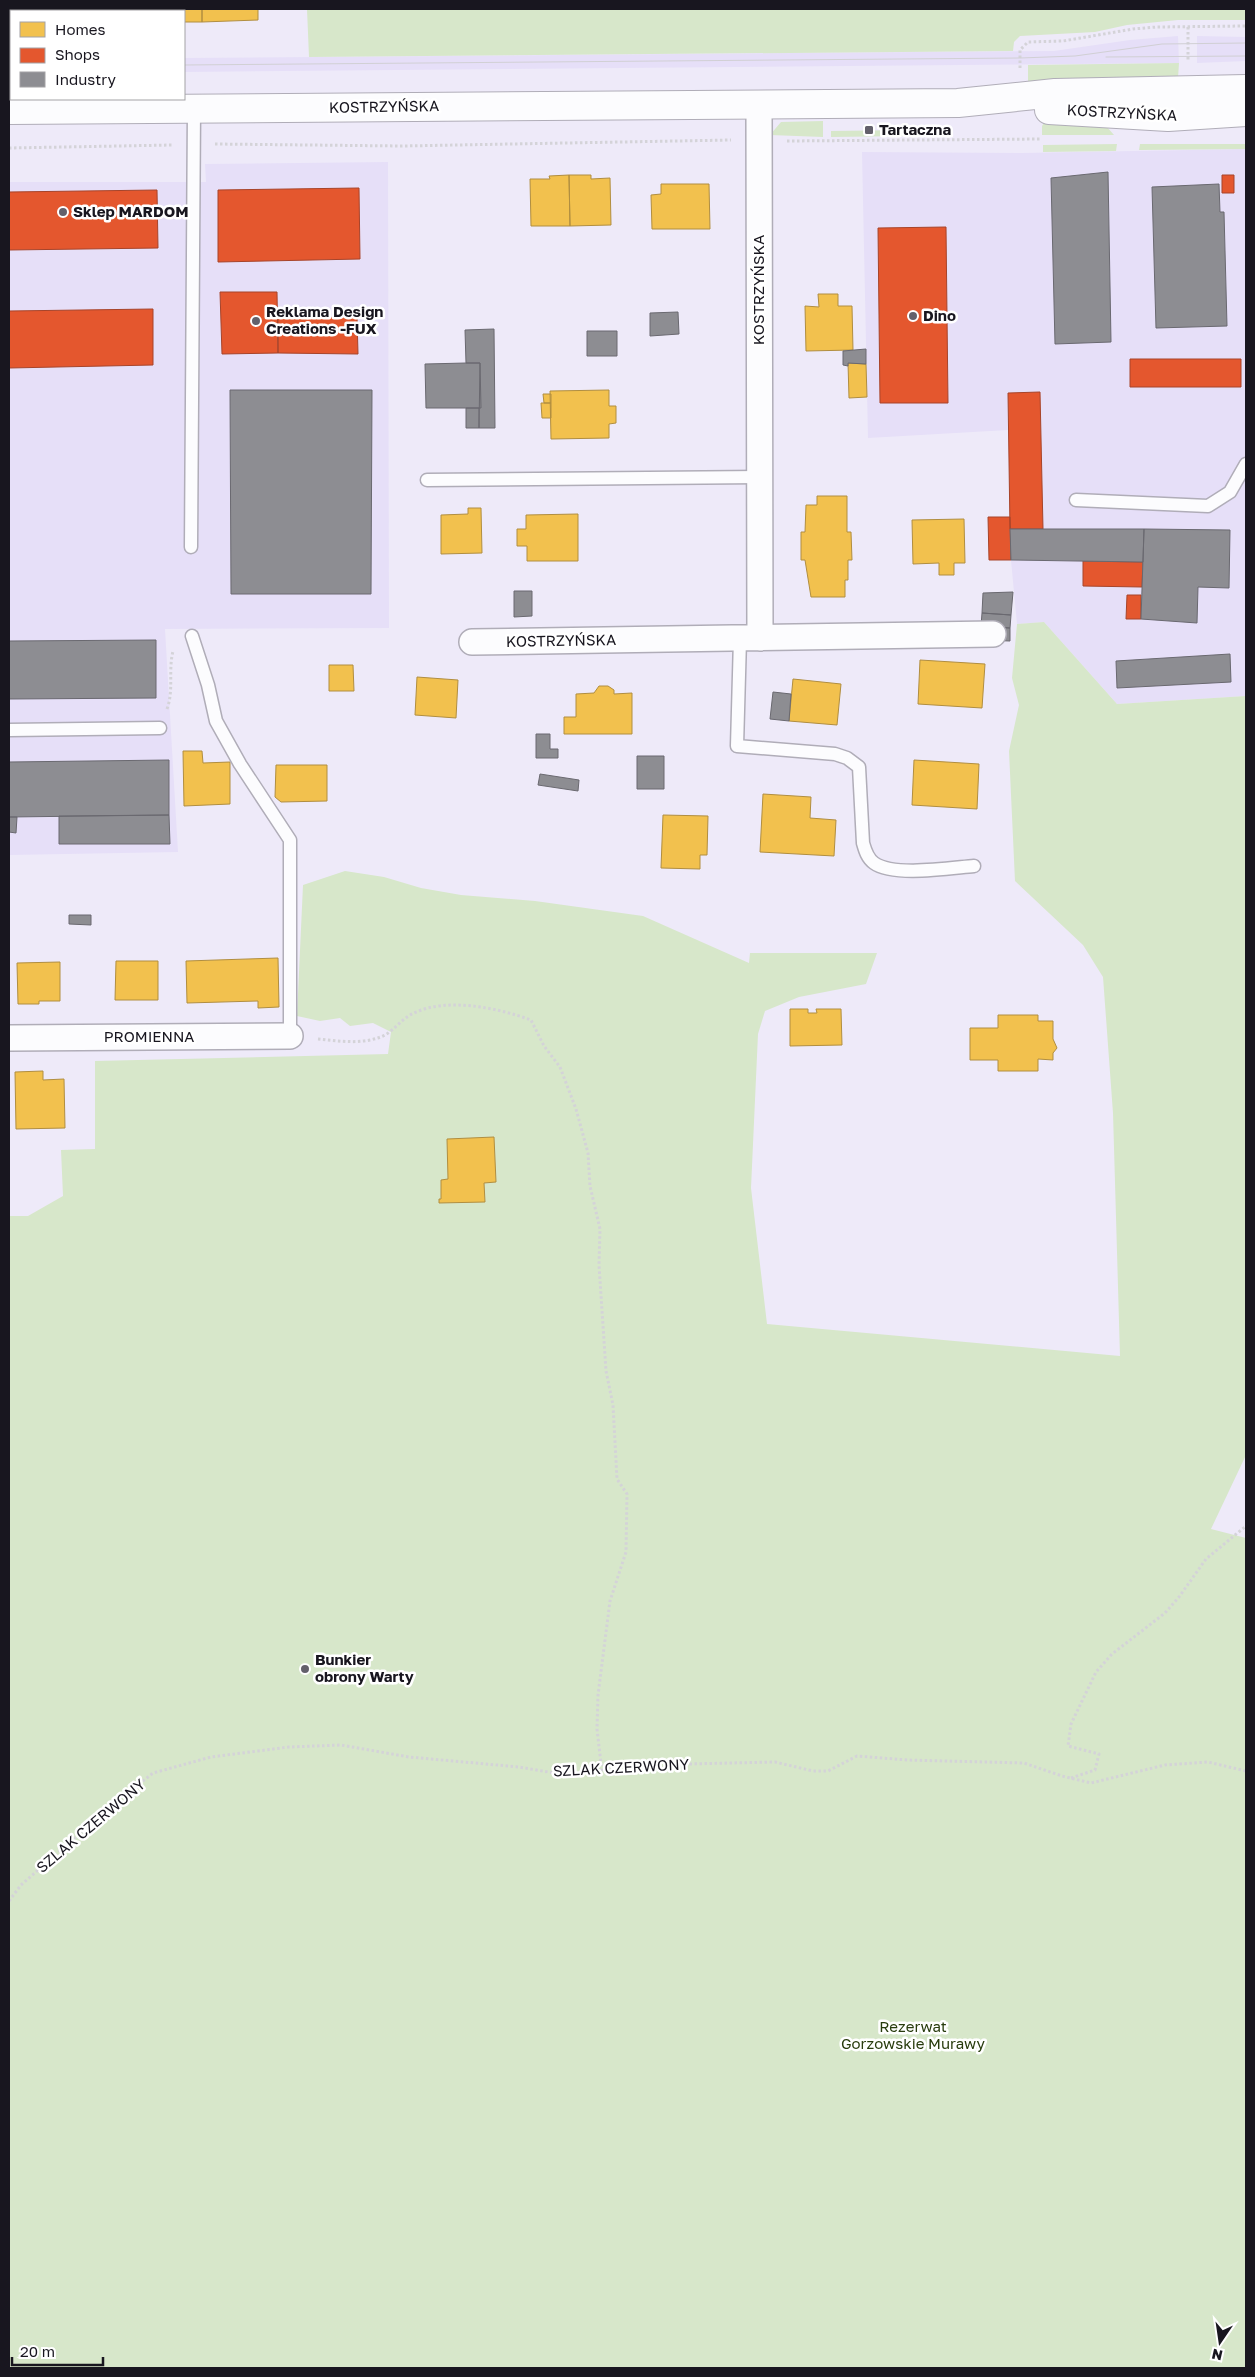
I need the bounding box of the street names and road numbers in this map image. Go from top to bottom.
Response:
street label: KOSTRZYŃSKA [329,96,439,116]
street label: KOSTRZYŃSKA [1066,100,1178,124]
street label: KOSTRZYŃSKA [749,235,767,345]
street label: KOSTRZYŃSKA [506,630,616,650]
street label: PROMIENNA [104,1027,194,1045]
street label: SZLAK CZERWONY [552,1754,690,1780]
street label: SZLAK CZERWONY [32,1774,149,1876]

